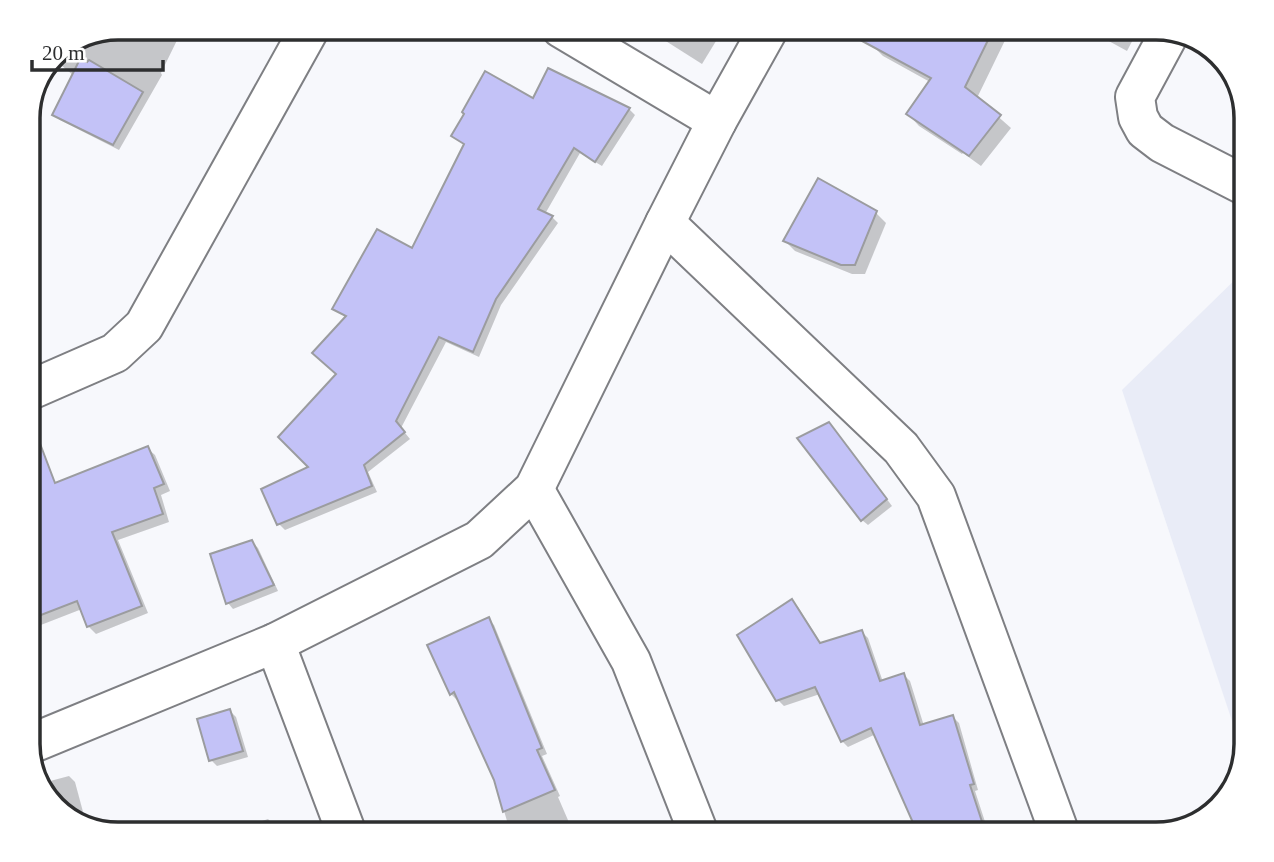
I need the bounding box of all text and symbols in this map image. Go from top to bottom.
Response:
scale bar [32,28,163,72]
text: 20 m [42,41,85,65]

